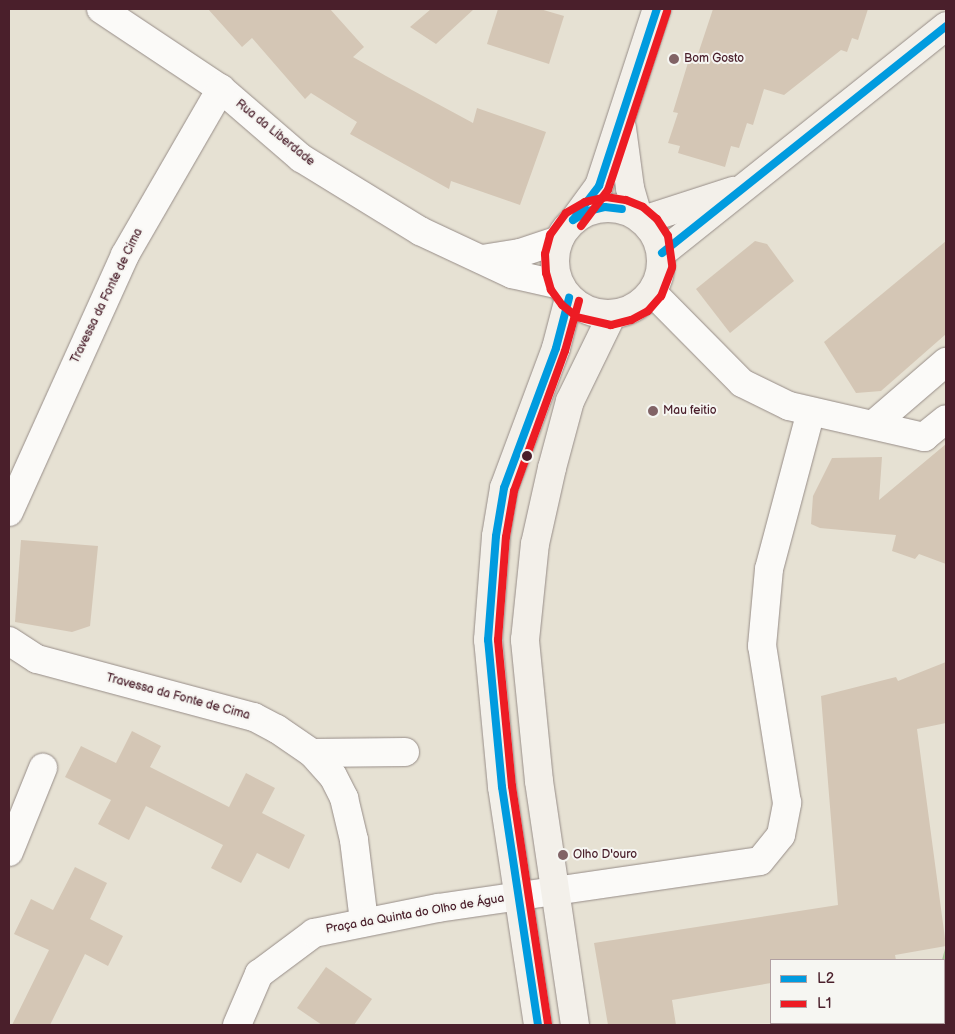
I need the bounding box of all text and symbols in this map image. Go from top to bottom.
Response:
place label: Bom Gosto [684,52,744,66]
marker: Bom Gosto [668,53,680,65]
street label: Rua da Liberdade [233,97,317,169]
street label: Travessa da Fonte de Cima [68,226,146,366]
place label: Mau feitio [663,404,717,418]
marker: Mau feitio [647,405,659,417]
unlabelled marker [522,451,532,461]
street label: Travessa da Fonte de Cima [104,671,252,723]
place label: Olho D'ouro [573,848,637,862]
marker: Olho D'ouro [557,849,569,861]
street label: Praça da Quinta do Olho de Água [325,891,505,937]
legend [770,959,945,1024]
text: L2 [817,969,834,988]
text: L1 [817,994,831,1013]

